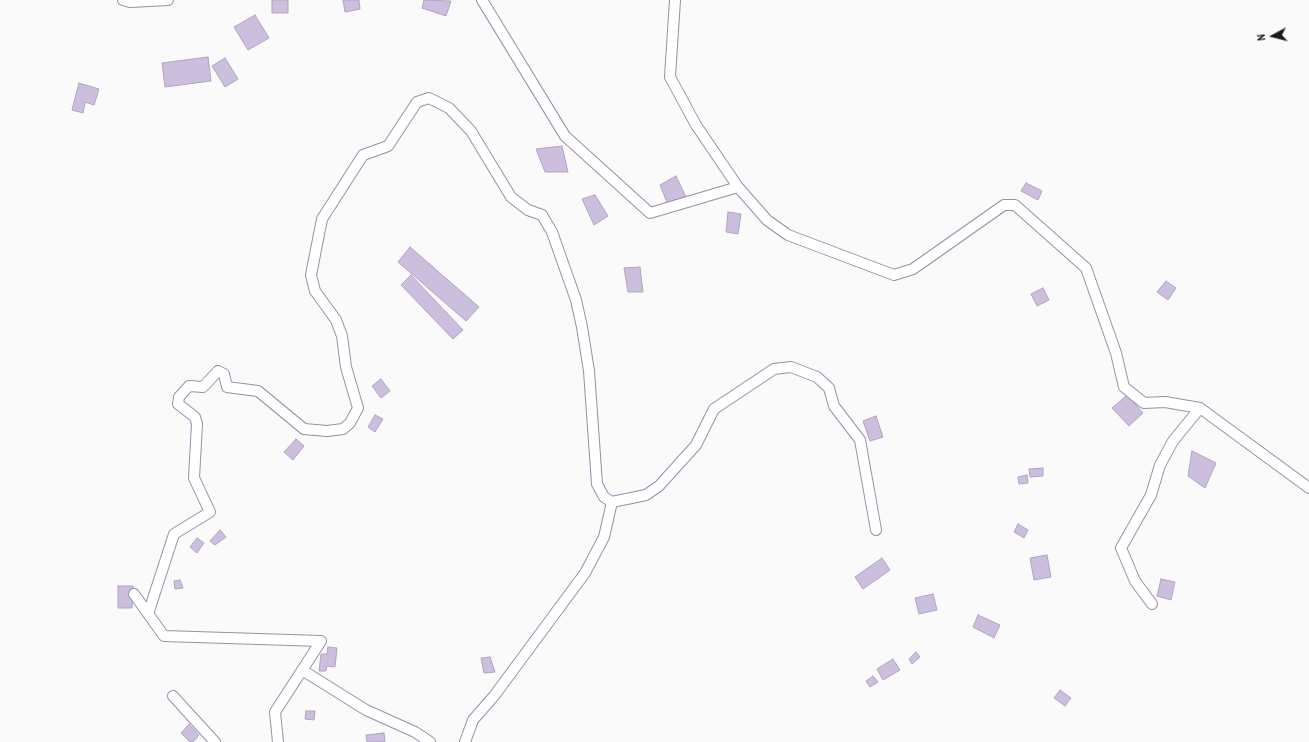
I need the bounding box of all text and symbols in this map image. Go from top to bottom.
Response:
north arrow [1253,16,1293,56]
text: N [1254,33,1268,42]

